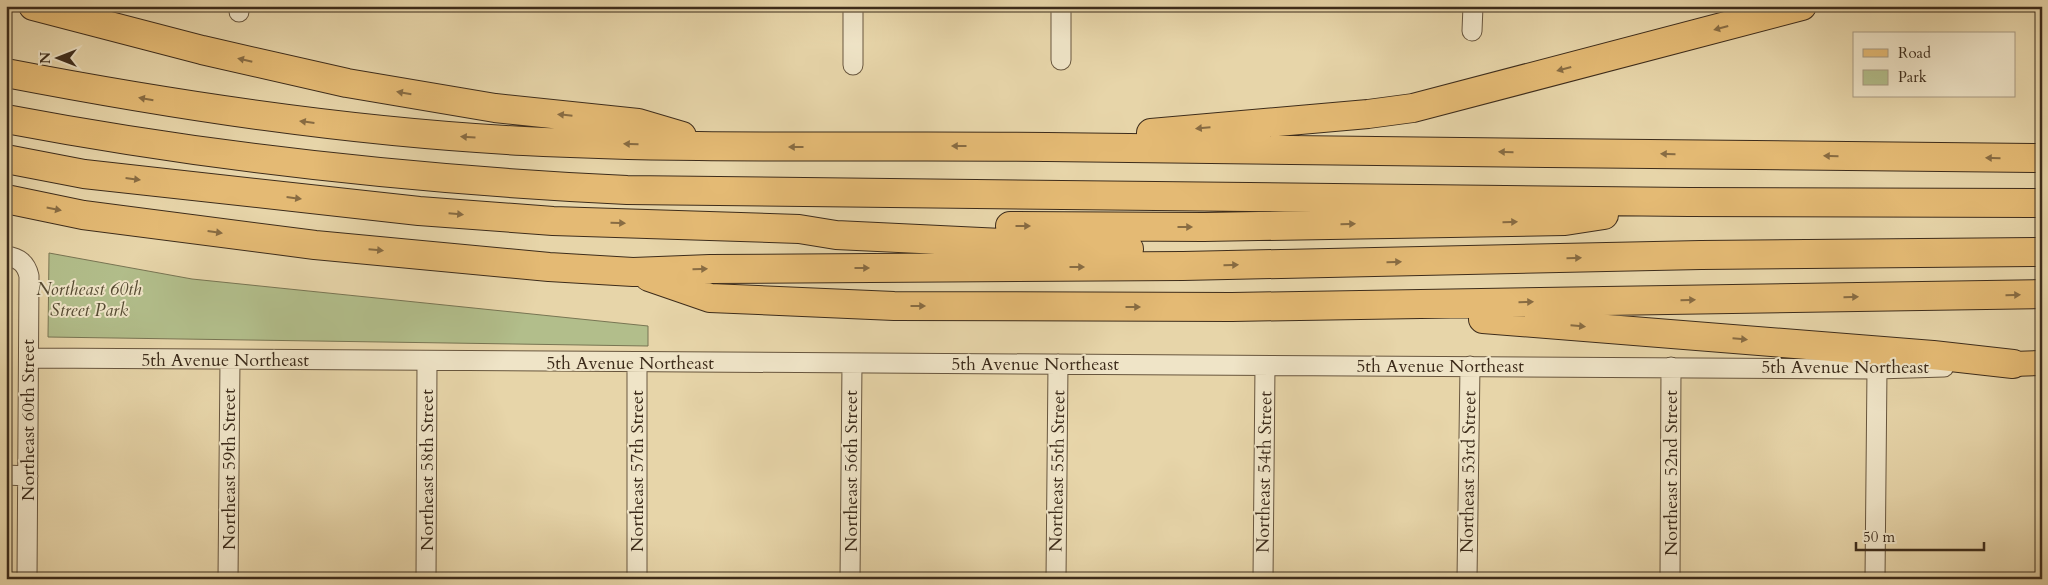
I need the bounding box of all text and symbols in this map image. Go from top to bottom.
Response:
one-way arrow [1713,24,1728,32]
north arrow [32,32,82,82]
legend [1853,32,2016,98]
text: Road [1898,43,1931,63]
text: N [36,52,55,64]
one-way arrow [237,56,252,64]
one-way arrow [1556,65,1571,73]
text: Park [1898,67,1927,87]
one-way arrow [395,88,411,96]
one-way arrow [137,94,153,102]
one-way arrow [556,111,572,119]
one-way arrow [298,118,314,126]
one-way arrow [1194,124,1210,132]
one-way arrow [460,133,476,141]
one-way arrow [622,140,638,148]
one-way arrow [950,142,966,150]
one-way arrow [788,143,804,151]
one-way arrow [1497,148,1513,156]
one-way arrow [1660,150,1676,158]
one-way arrow [1822,152,1838,160]
one-way arrow [1985,154,2001,162]
one-way arrow [125,175,141,183]
one-way arrow [286,194,302,202]
one-way arrow [46,205,62,213]
one-way arrow [448,211,464,219]
one-way arrow [1503,218,1519,226]
one-way arrow [610,219,626,227]
one-way arrow [1340,220,1356,228]
one-way arrow [1015,222,1031,230]
one-way arrow [1178,223,1194,231]
one-way arrow [207,228,223,236]
one-way arrow [369,246,385,254]
one-way arrow [1566,254,1582,262]
one-way arrow [1386,257,1402,265]
one-way arrow [1224,261,1240,269]
one-way arrow [1069,263,1085,271]
one-way arrow [854,264,870,272]
one-way arrow [692,265,708,273]
park label: Northeast 60th Street Park [36,277,142,323]
one-way arrow [2006,291,2022,299]
one-way arrow [1843,293,1859,301]
one-way arrow [1681,296,1697,304]
one-way arrow [1518,298,1534,306]
one-way arrow [910,302,926,310]
one-way arrow [1125,303,1141,311]
one-way arrow [1570,323,1586,331]
one-way arrow [1732,336,1748,344]
street label: Northeast 60th Street [16,339,41,501]
street label: 5th Avenue Northeast [141,348,309,373]
street label: 5th Avenue Northeast [546,351,714,376]
street label: 5th Avenue Northeast [951,352,1119,377]
street label: 5th Avenue Northeast [1356,354,1524,379]
street label: 5th Avenue Northeast [1761,355,1929,380]
street label: Northeast 59th Street [217,388,242,550]
street label: Northeast 58th Street [415,389,440,551]
street label: Northeast 57th Street [625,390,650,552]
street label: Northeast 56th Street [839,390,864,552]
street label: Northeast 55th Street [1044,390,1071,552]
street label: Northeast 53rd Street [1455,390,1482,553]
street label: Northeast 52nd Street [1659,390,1684,556]
street label: Northeast 54th Street [1251,391,1278,553]
scale bar [1856,520,1983,552]
text: 50 m [1863,527,1895,547]

